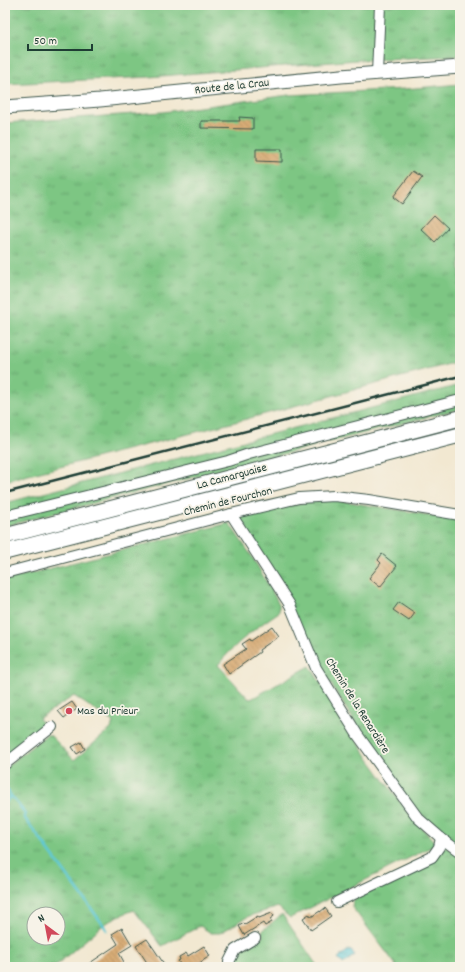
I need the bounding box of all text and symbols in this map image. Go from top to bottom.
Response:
scale bar [28,26,92,52]
text: 50 m [34,33,57,50]
street label: Route de la Crau [194,75,270,99]
street label: La Camarguaise [195,460,269,494]
street label: Chemin de Fourchon [182,483,274,521]
street label: Chemin de la Renardière [321,655,393,757]
place label: Mas du Prieur [77,703,139,720]
marker: Mas du Prieur [64,706,74,716]
north arrow [26,906,66,946]
text: N [35,911,49,927]

